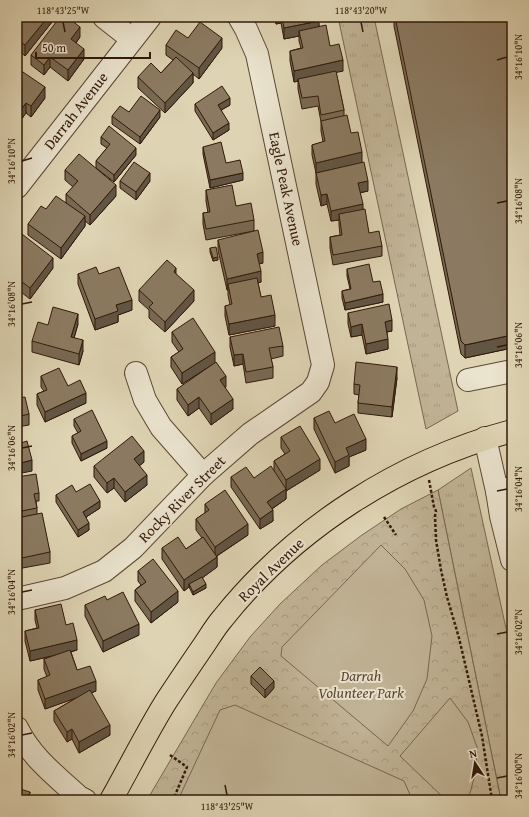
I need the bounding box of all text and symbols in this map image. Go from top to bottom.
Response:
text: 118°43'25"W [37,3,90,18]
text: 118°43'20"W [335,3,388,18]
scale bar [36,34,150,60]
text: 34°16'10"N [511,34,526,80]
text: 50 m [42,39,66,56]
street label: Darrah Avenue [39,67,113,154]
street label: Eagle Peak Avenue [264,130,309,248]
text: 34°16'10"N [4,138,19,184]
text: 34°16'08"N [511,178,526,224]
text: 34°16'08"N [4,281,19,327]
text: 34°16'06"N [511,322,526,368]
text: 34°16'06"N [4,425,19,471]
street label: Rocky River Street [133,450,230,547]
text: 34°16'04"N [511,466,526,512]
street label: Royal Avenue [233,533,308,606]
text: 34°16'04"N [4,569,19,615]
text: 34°16'02"N [511,609,526,655]
park label: Darrah Volunteer Park [318,665,404,703]
text: 34°16'02"N [4,712,19,758]
north arrow [455,743,495,783]
text: N [468,744,479,762]
text: 34°16'00"N [511,753,526,799]
text: 118°43'25"W [201,799,254,814]

